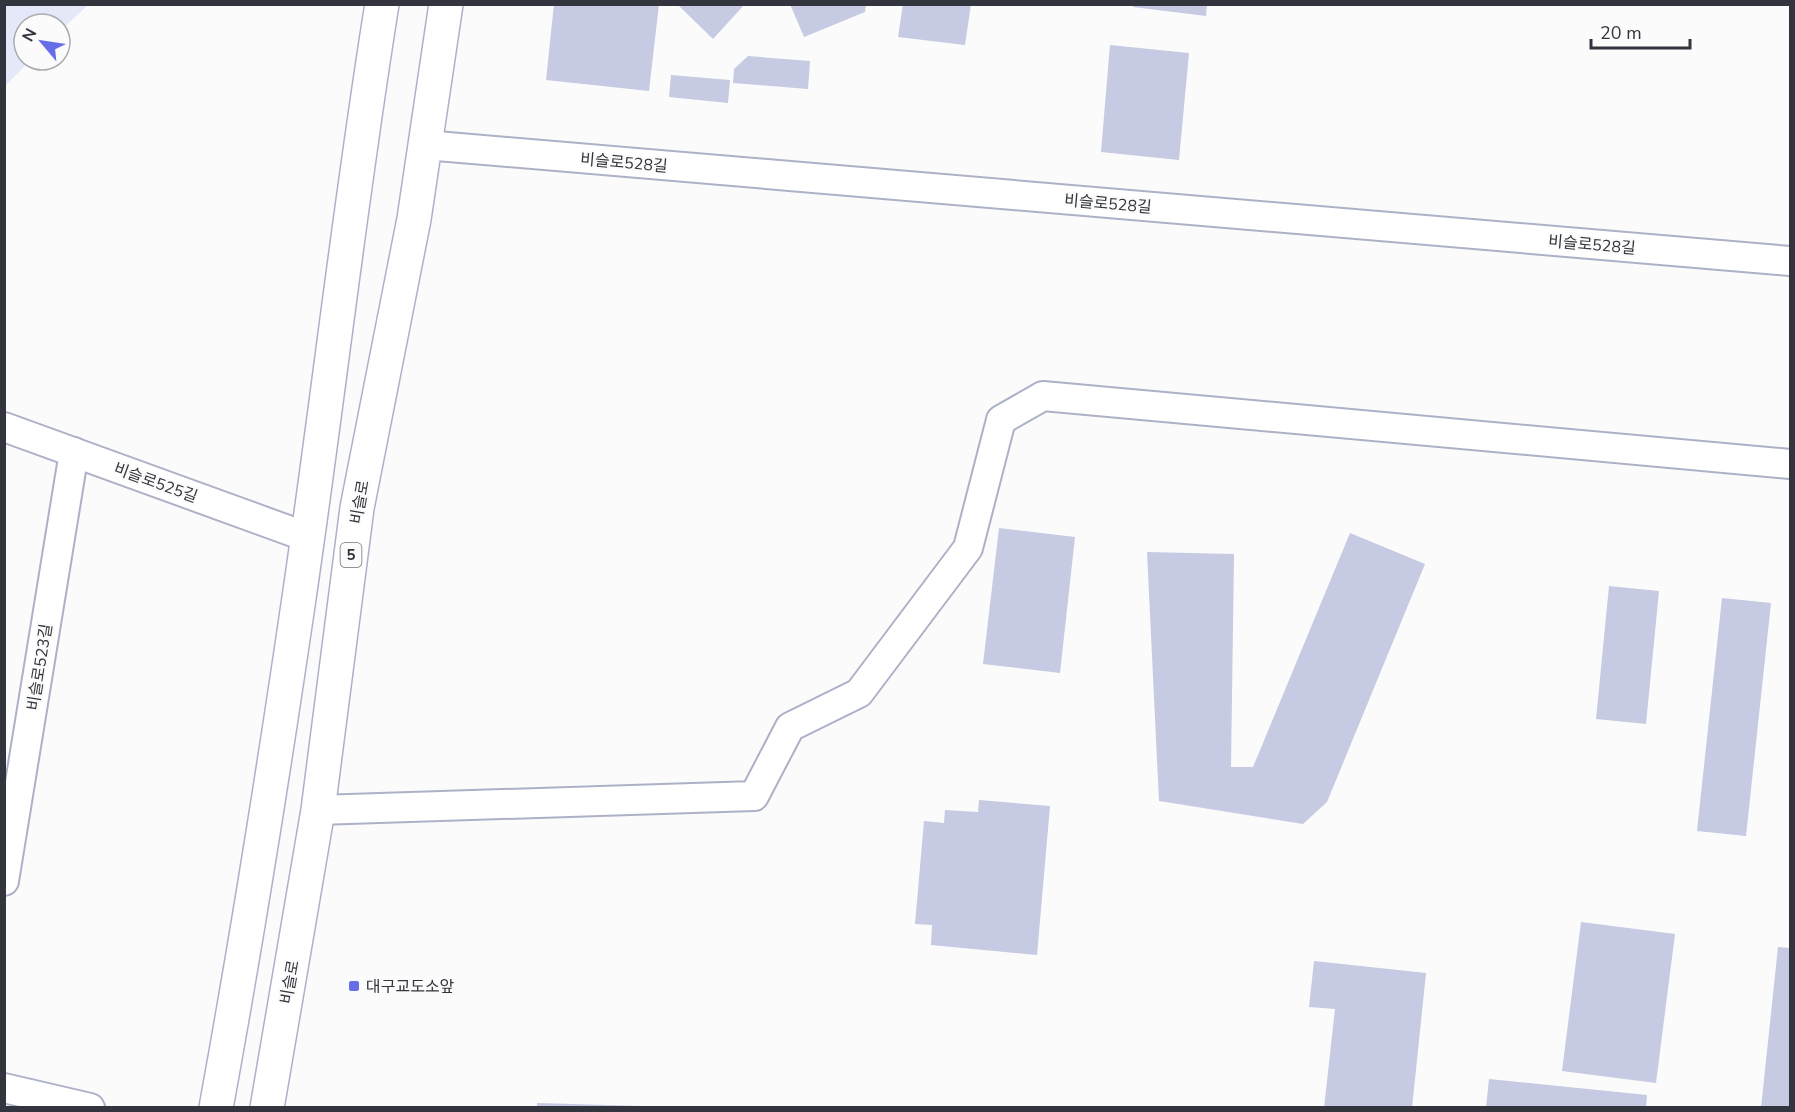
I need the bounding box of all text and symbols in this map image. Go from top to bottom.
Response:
north arrow [12,12,72,72]
scale bar [1591,12,1690,50]
text: 20 m [1600,21,1642,45]
text: N [17,25,42,46]
street label: 비슬로528길 [579,148,669,178]
street label: 비슬로528길 [1063,189,1153,219]
street label: 비슬로528길 [1547,230,1637,260]
street label: 비슬로525길 [111,458,201,508]
street label: 비슬로 [345,478,375,526]
road number: 5 [340,543,362,567]
street label: 비슬로523길 [22,622,58,712]
street label: 비슬로 [275,958,305,1006]
place label: 대구교도소앞 [366,976,455,998]
marker: 대구교도소앞 [347,979,361,993]

